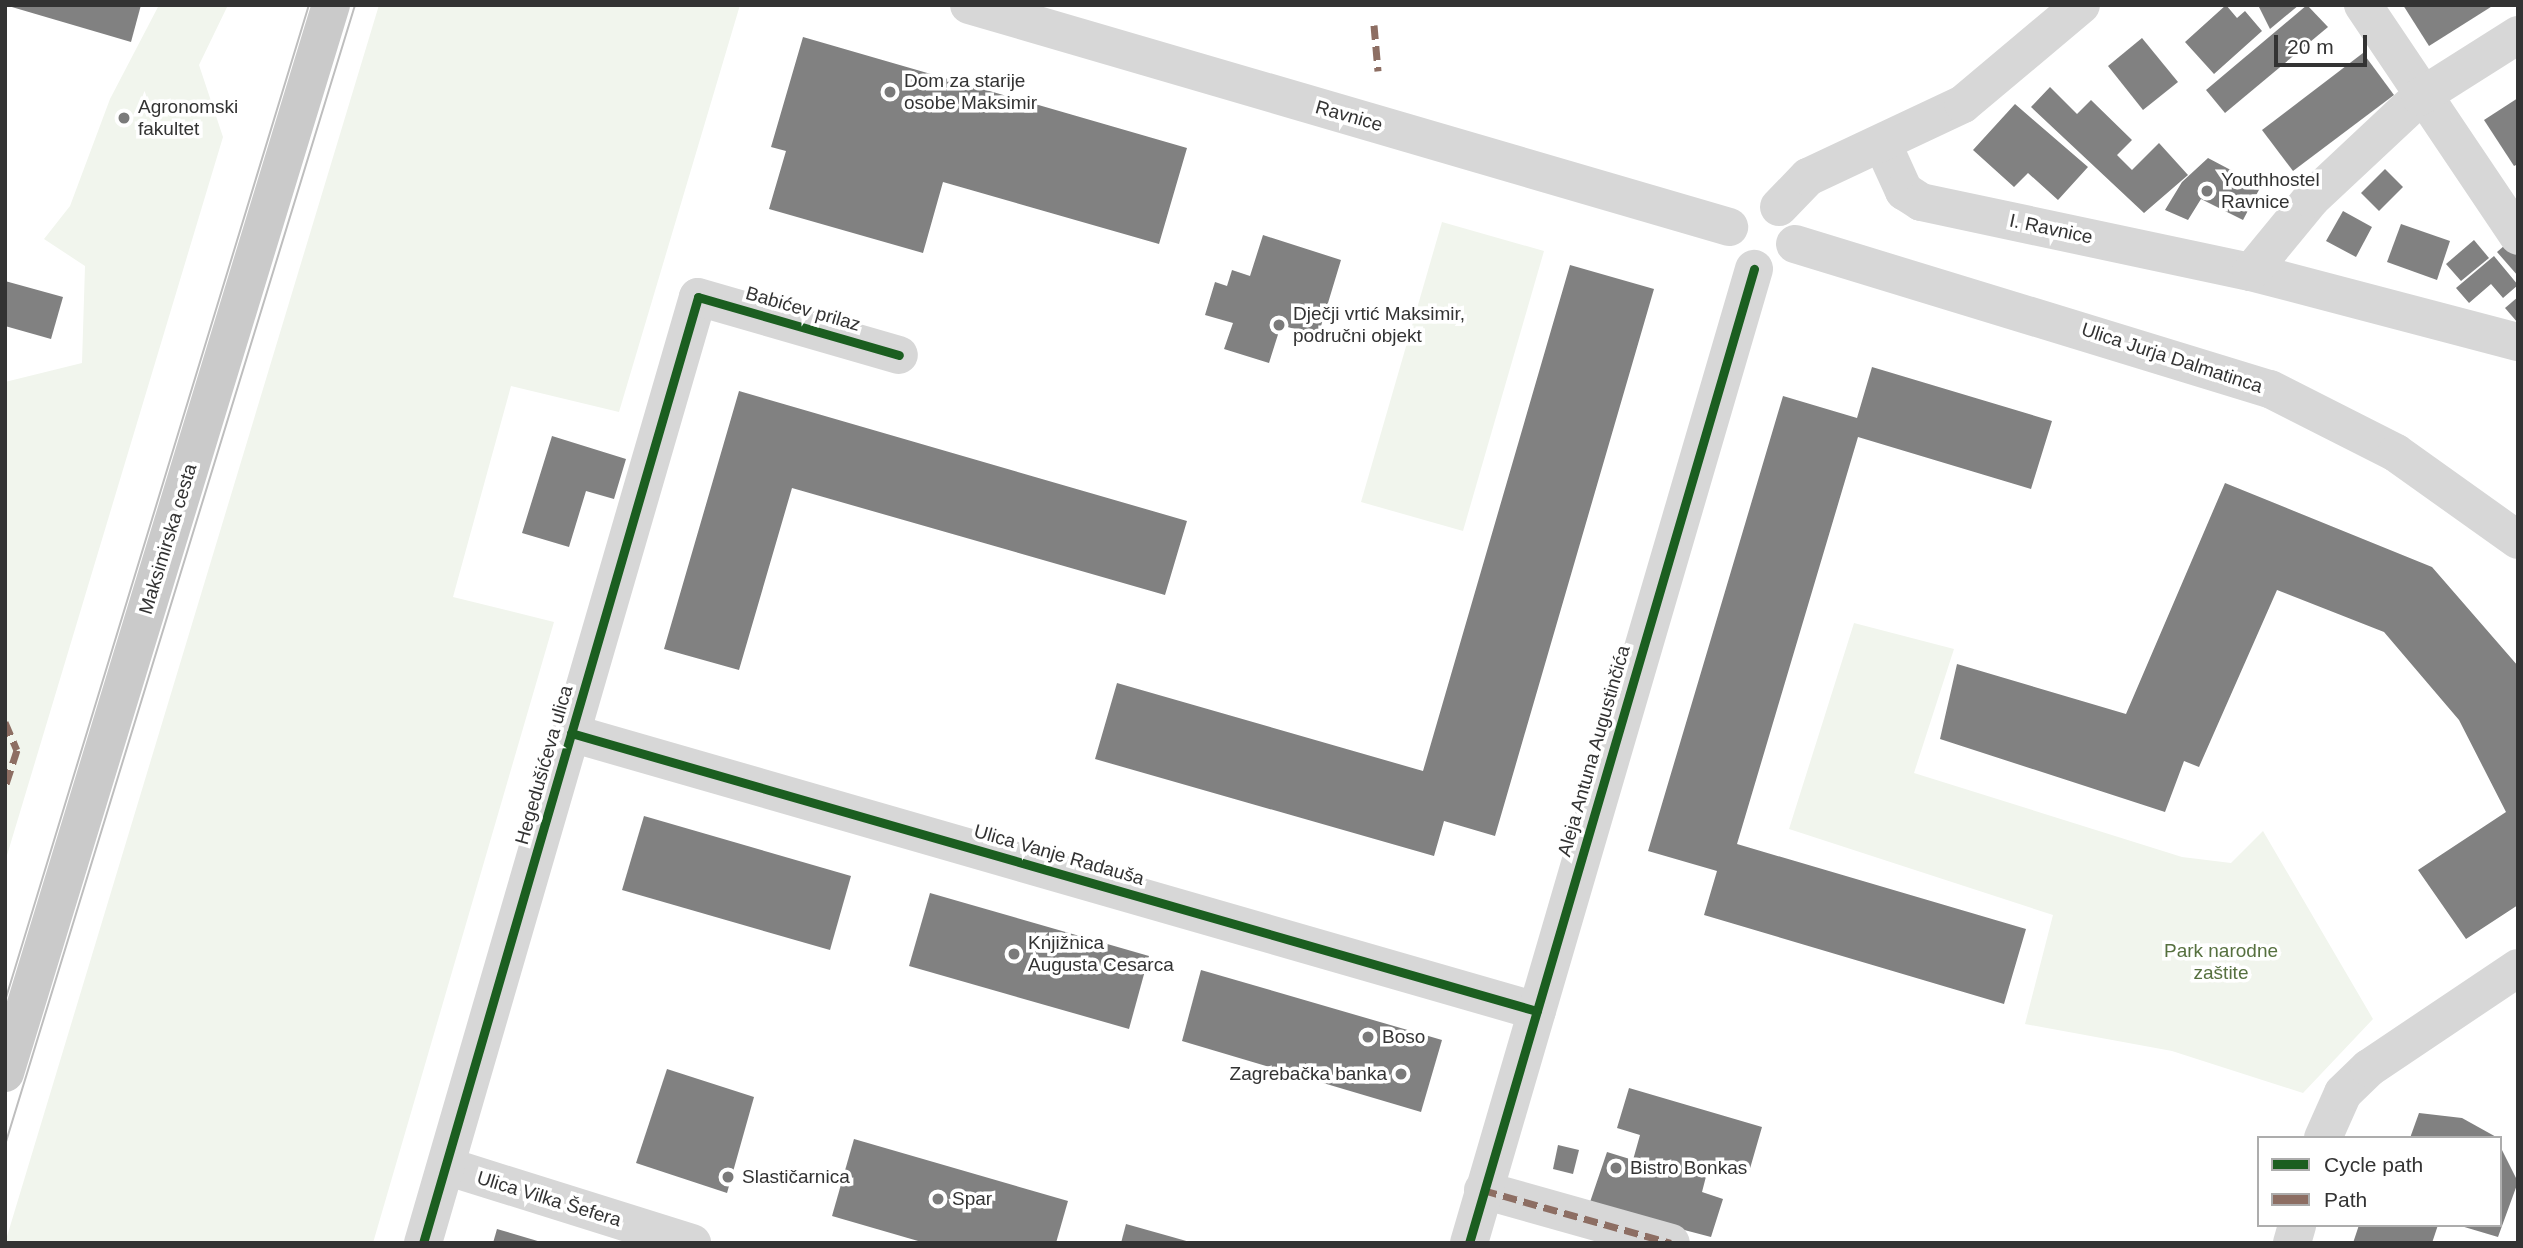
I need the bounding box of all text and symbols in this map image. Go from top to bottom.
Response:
scale bar [2278,21,2371,65]
text: 20 m [2287,35,2334,58]
place label: Dom za starije osobe Maksimir [904,70,1037,114]
marker: Dom za starije osobe Maksimir [882,84,898,100]
place label: Agronomski fakultet [138,96,238,140]
street label: Ravnice [1313,96,1385,136]
marker: Agronomski fakultet [116,110,132,126]
place label: Youthhostel Ravnice [2221,169,2320,213]
marker: Youthhostel Ravnice [2199,183,2215,199]
street label: I. Ravnice [2007,209,2095,249]
street label: Babićev prilaz [743,282,863,336]
place label: Dječji vrtić Maksimir, područni objekt [1293,303,1465,347]
marker: Dječji vrtić Maksimir, područni objekt [1271,317,1287,333]
street label: Ulica Jurja Dalmatinca [2079,318,2265,398]
street label: Maksimirska cesta [134,461,202,617]
street label: Aleja Antuna Augustinčića [1553,642,1635,860]
street label: Hegedušićeva ulica [510,683,578,847]
street label: Ulica Vanje Radauša [971,820,1147,890]
place label: Knjižnica Augusta Cesarca [1028,932,1174,976]
park label: Park narodne zaštite [2164,940,2278,984]
marker: Knjižnica Augusta Cesarca [1006,946,1022,962]
place label: Boso [1382,1026,1425,1048]
marker: Boso [1360,1029,1376,1045]
place label: Zagrebačka banka [1230,1063,1387,1085]
marker: Zagrebačka banka [1393,1066,1409,1082]
legend [2257,1136,2502,1227]
text: Cycle path [2324,1153,2423,1176]
place label: Bistro Bonkas [1630,1157,1747,1179]
marker: Bistro Bonkas [1608,1160,1624,1176]
street label: Ulica Vilka Šefera [474,1166,624,1232]
place label: Slastičarnica [742,1166,850,1188]
marker: Slastičarnica [720,1169,736,1185]
place label: Spar [952,1188,992,1210]
text: Path [2324,1188,2367,1211]
marker: Spar [930,1191,946,1207]

